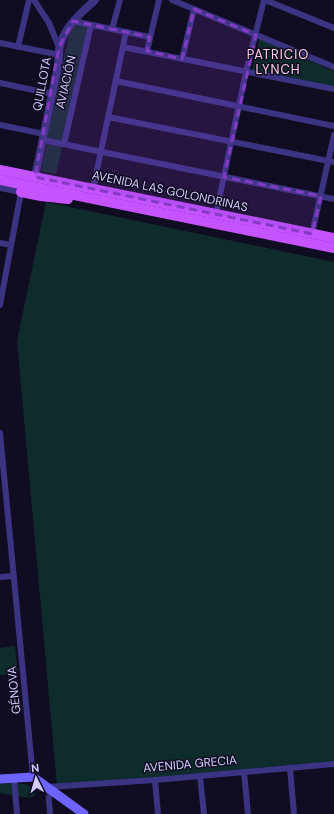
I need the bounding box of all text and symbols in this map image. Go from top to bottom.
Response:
district label: PATRICIO LYNCH [247,46,309,78]
street label: AVIACIÓN [52,54,80,110]
street label: QUILLOTA [29,56,55,112]
street label: AVENIDA LAS GOLONDRINAS [91,167,249,215]
street label: GÉNOVA [4,665,24,715]
street label: AVENIDA GRECIA [143,752,238,776]
north arrow [16,758,56,798]
text: N [31,761,40,775]

